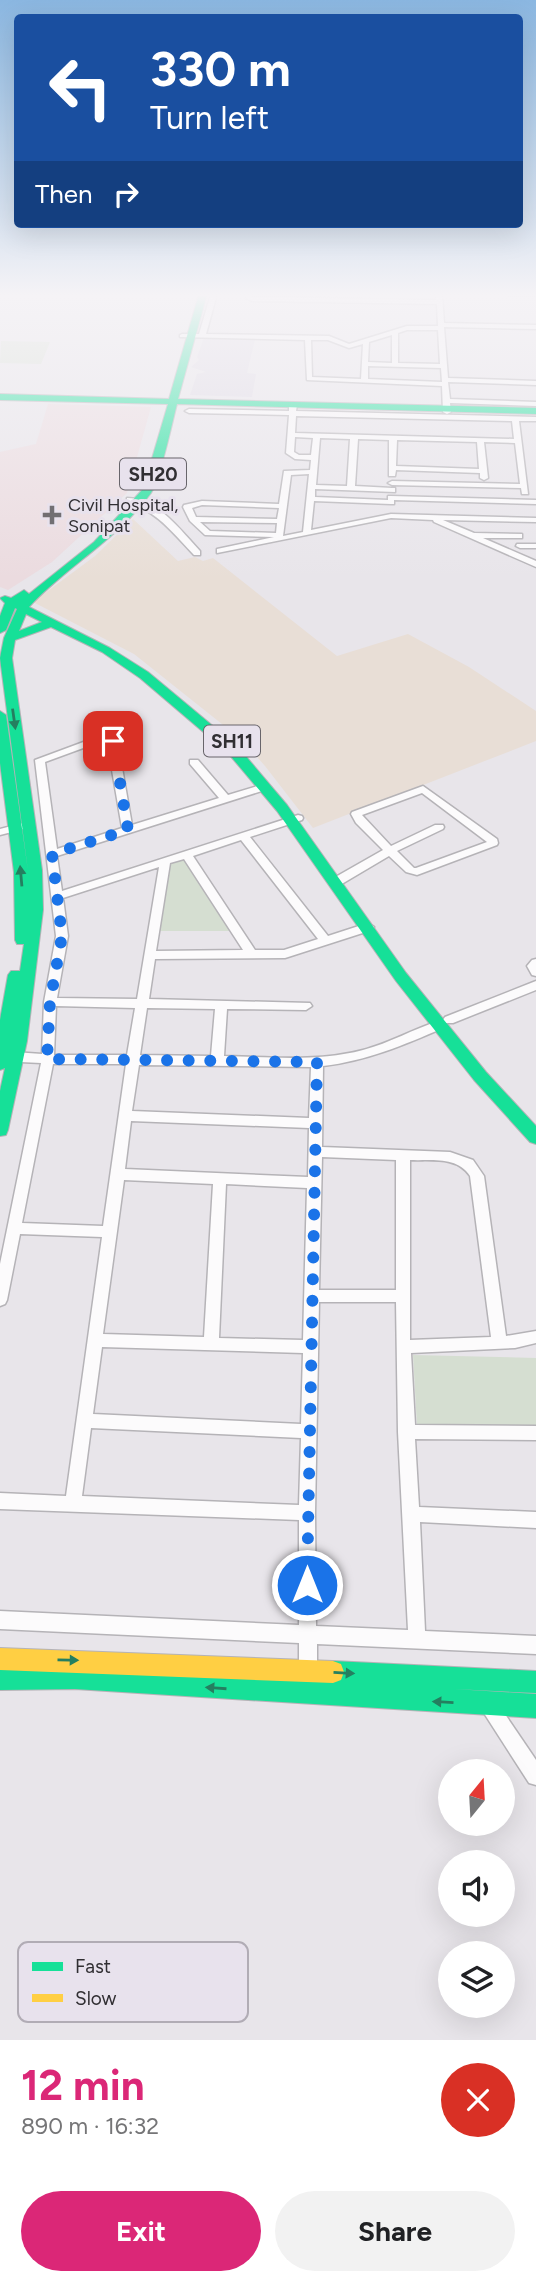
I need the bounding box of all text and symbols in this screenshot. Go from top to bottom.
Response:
text: 330 m [150,39,291,98]
icon: left [35,42,126,133]
text: Turn left [150,99,269,137]
icon: right [107,175,145,213]
text: Then [35,178,93,210]
road number: SH20 [120,458,186,489]
place label: Civil Hospital, Sonipat [68,494,178,537]
marker: Civil Hospital, Sonipat [42,505,62,525]
one-way arrow [9,708,20,730]
pin [83,711,143,771]
icon: arrive [94,722,132,760]
road number: SH11 [204,726,260,756]
one-way arrow [15,865,26,887]
position arrow [270,1548,344,1622]
one-way arrow [57,1654,79,1665]
one-way arrow [334,1668,356,1679]
one-way arrow [205,1682,227,1693]
one-way arrow [432,1696,454,1707]
north arrow [438,1759,514,1836]
map controls [438,1759,515,2018]
button: sound [438,1850,515,1927]
button: layers [438,1941,515,2018]
legend [18,1942,248,2022]
text: Fast [75,1955,111,1978]
text: Slow [75,1987,117,2010]
text: 12 min [21,2060,145,2111]
button: close [441,2063,515,2137]
text: 890 m · 16:32 [21,2112,159,2140]
button: Exit [21,2191,261,2271]
button: Share [275,2191,515,2271]

